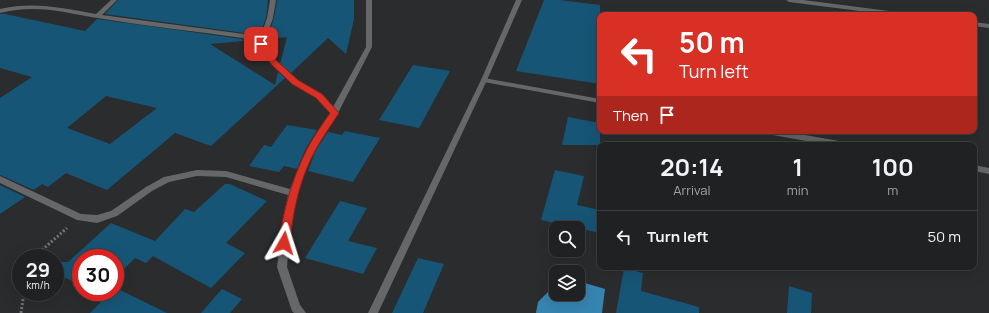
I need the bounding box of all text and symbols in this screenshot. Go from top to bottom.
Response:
text: 50 m [679,23,745,61]
pin [244,27,278,61]
icon: left [613,28,665,80]
icon: arrive [250,33,272,55]
text: Turn left [679,59,749,83]
icon: arrive [656,104,678,126]
text: Then [613,105,648,126]
text: 20:14 [660,150,724,183]
text: 1 [792,150,803,183]
text: 100 [872,150,914,183]
text: Arrival [673,181,710,199]
text: min [787,181,809,199]
text: m [887,181,898,199]
map controls [549,221,585,301]
button: search [549,221,585,257]
position arrow [263,222,305,264]
icon: left [613,226,635,248]
text: Turn left [647,226,709,247]
text: 50 m [927,226,961,247]
speed limit sign: 30 [72,249,124,301]
text: 29 [26,256,50,283]
button: layers [549,265,585,301]
text: km/h [26,278,50,292]

